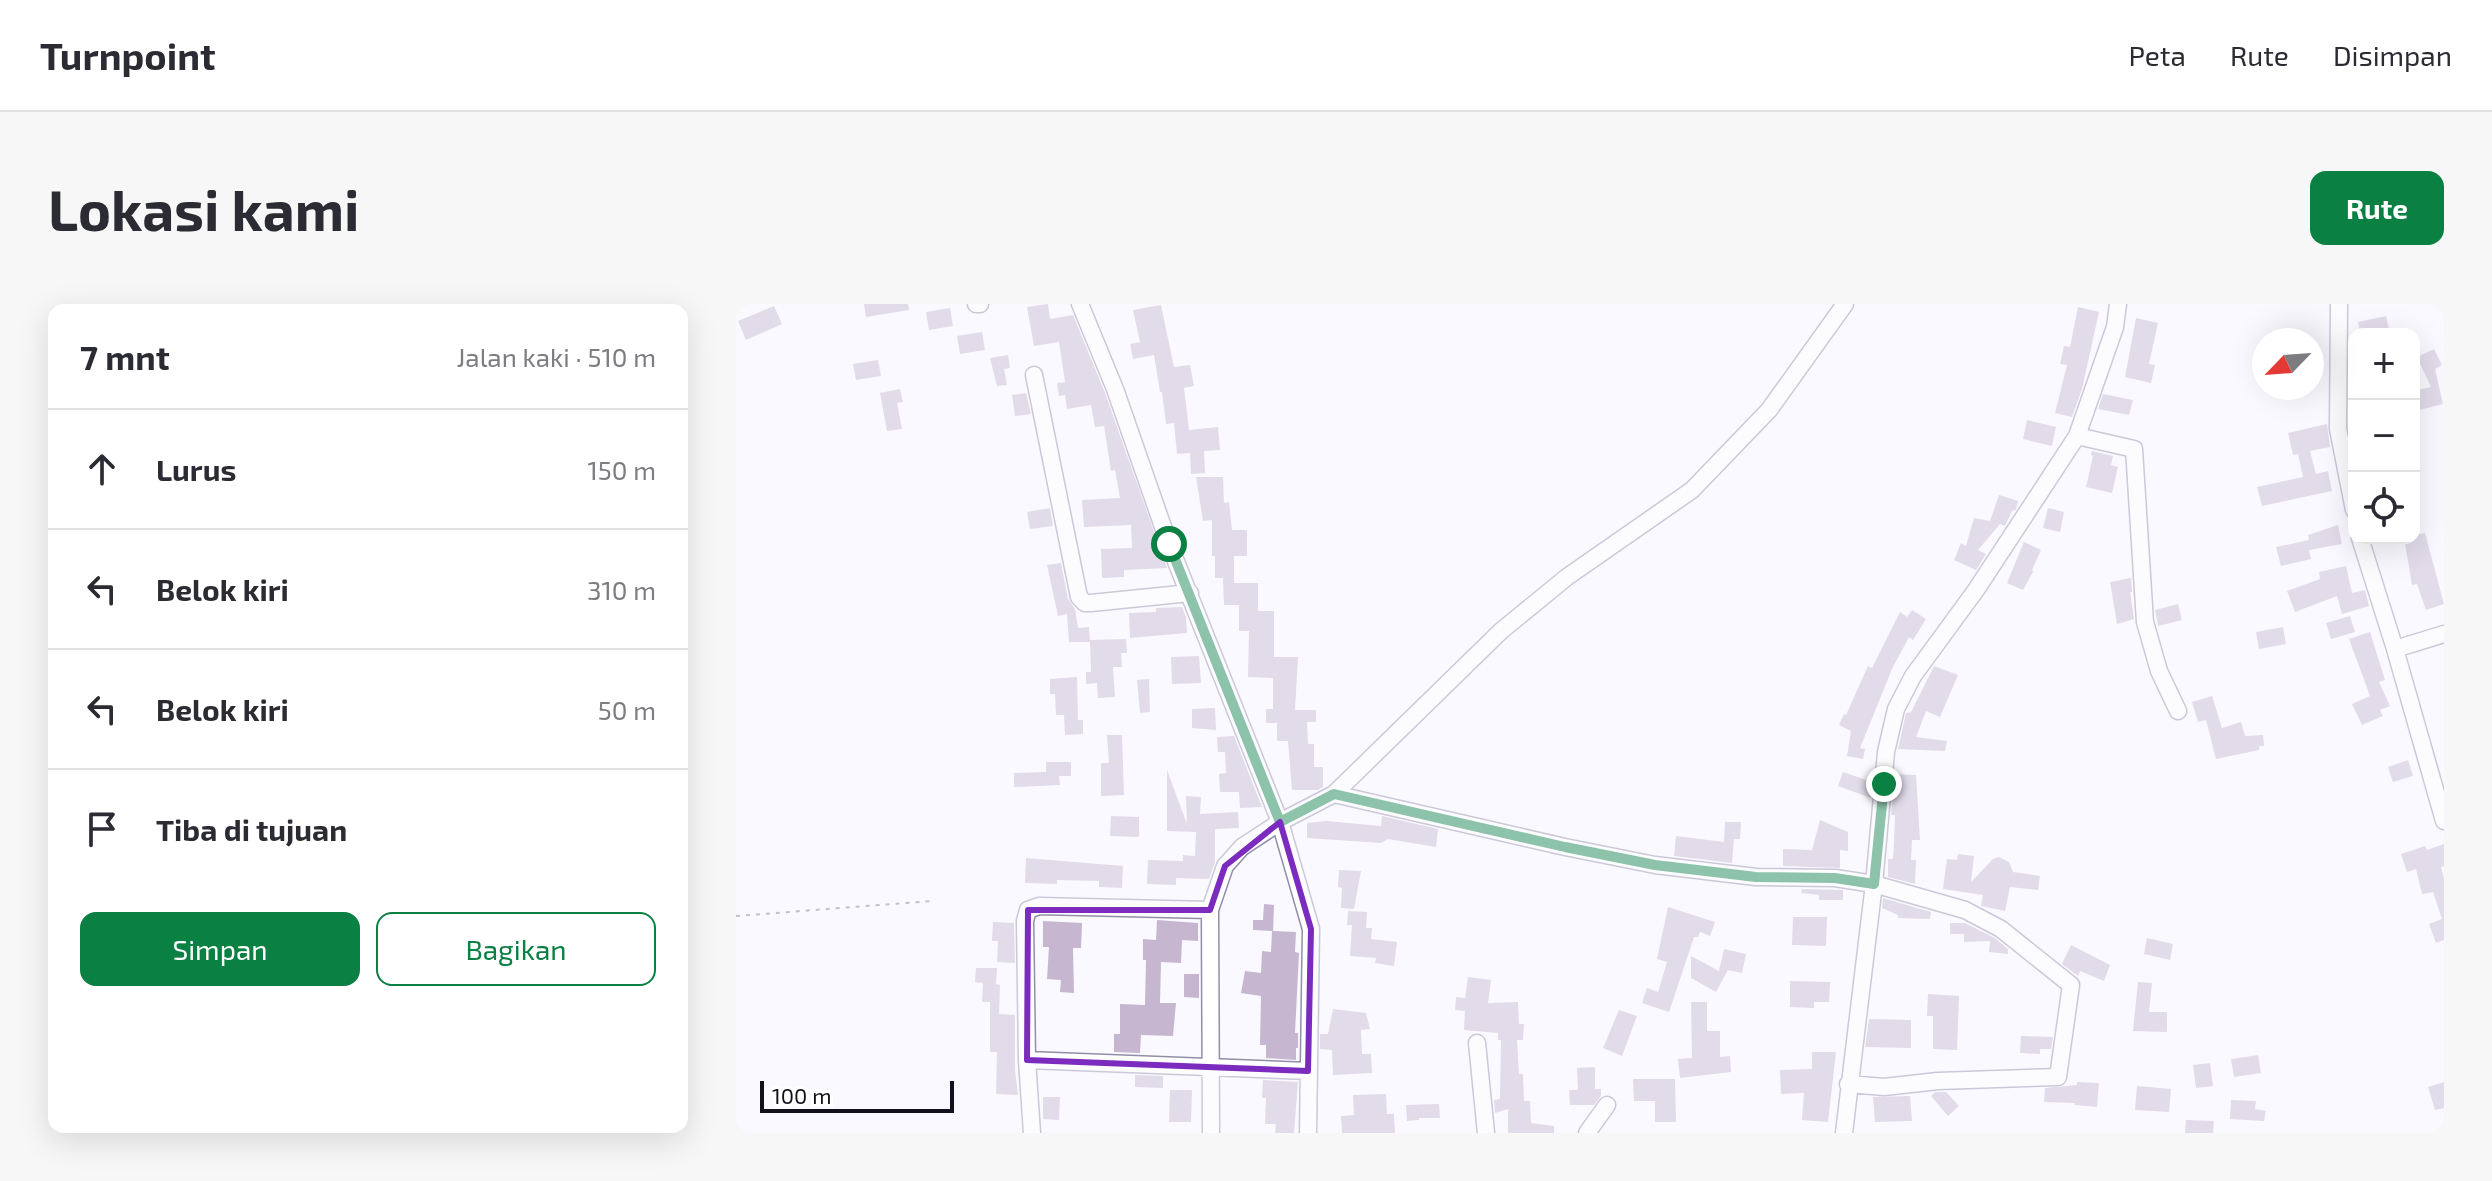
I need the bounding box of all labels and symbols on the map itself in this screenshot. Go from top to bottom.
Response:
north arrow [2252,328,2324,400]
route start [1151,526,1187,562]
route end [1866,766,1902,802]
scale bar [760,1077,954,1113]

